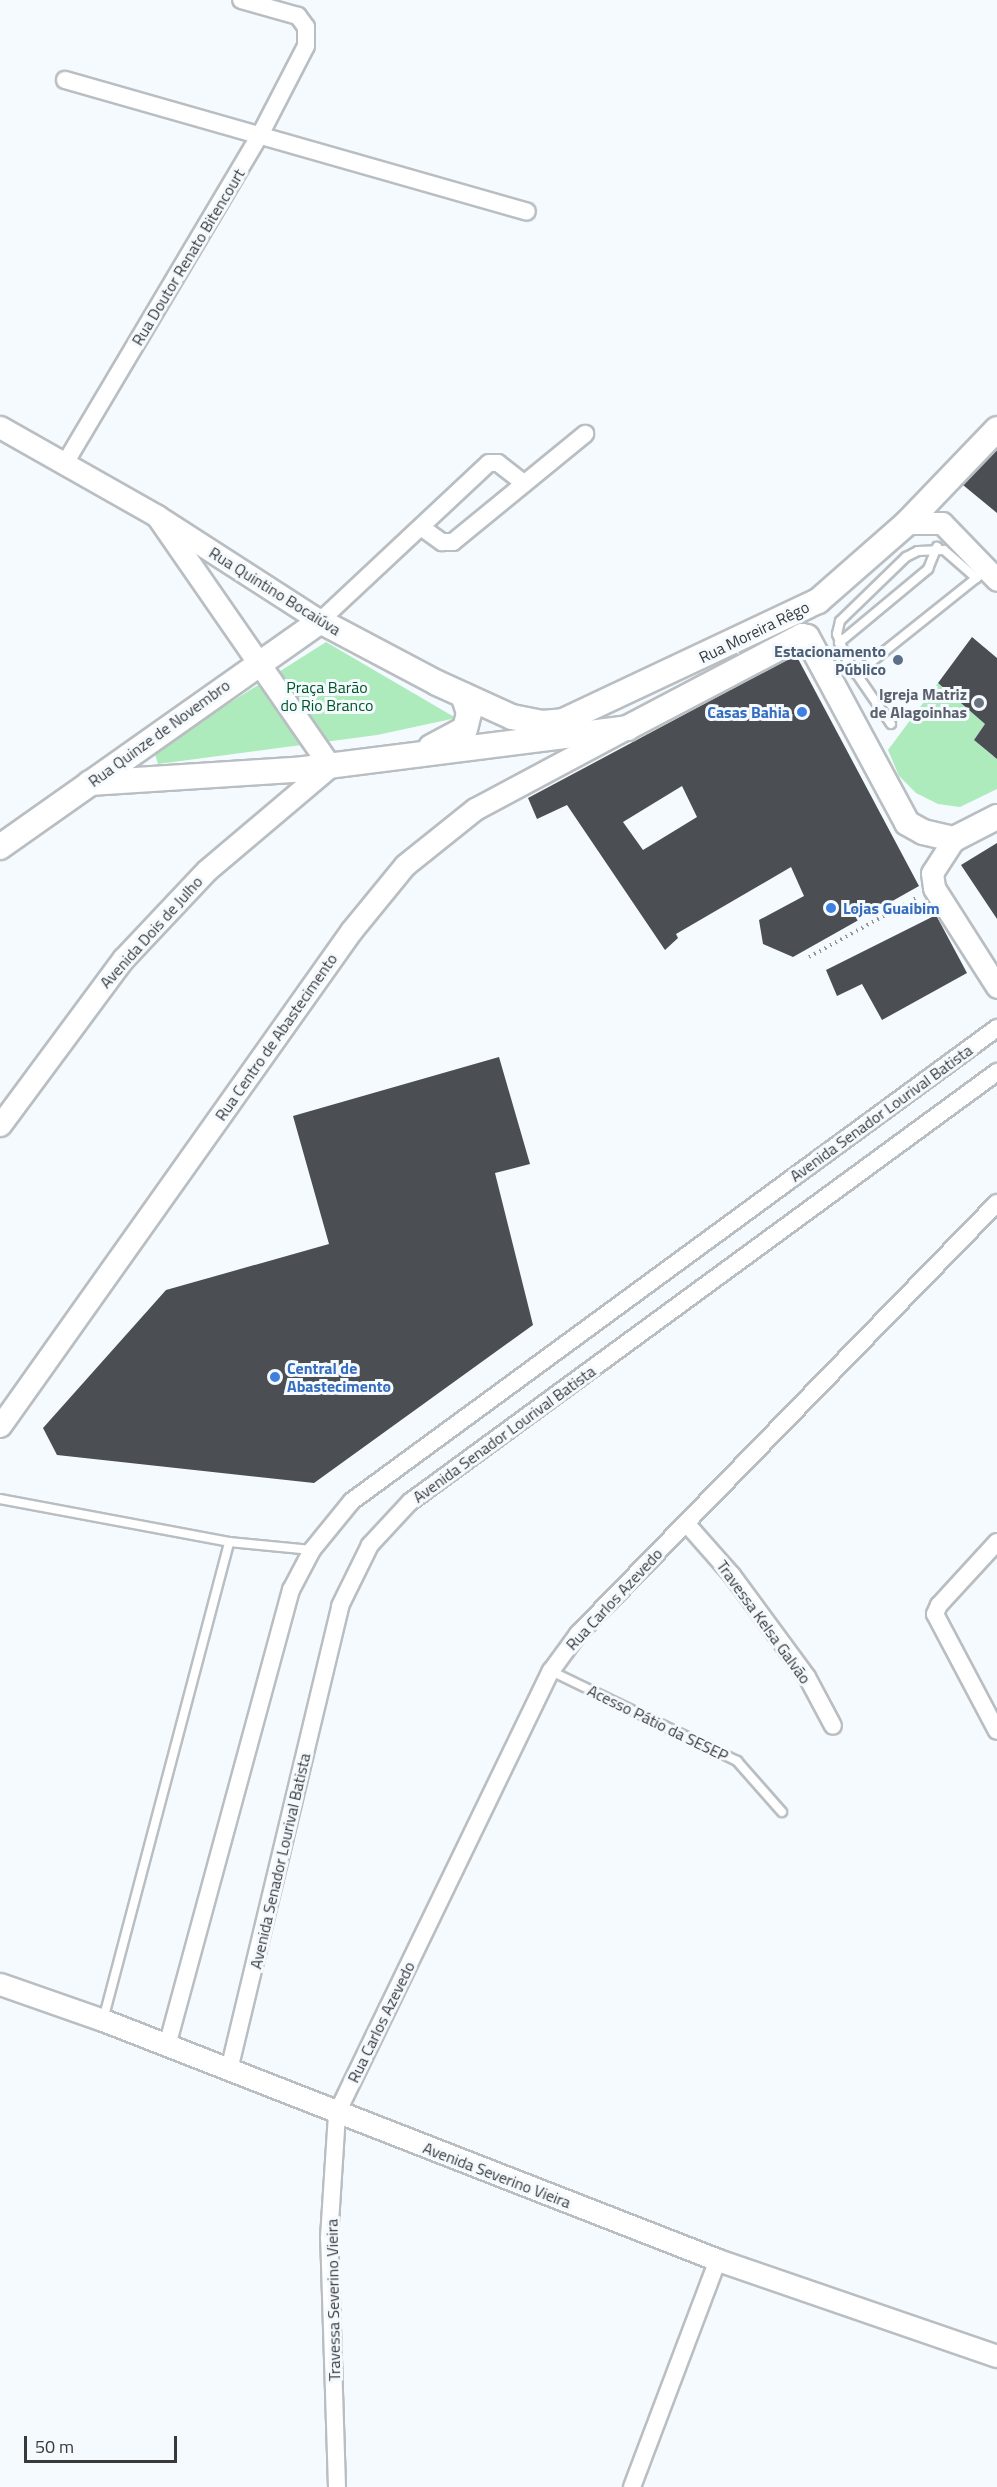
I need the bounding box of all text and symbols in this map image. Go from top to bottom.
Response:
street label: Rua Doutor Renato Bitencourt [128,165,248,349]
street label: Rua Quintino Bocaiúva [206,543,344,639]
street label: Rua Moreira Rêgo [696,597,812,667]
place label: Estacionamento Público [774,641,886,679]
marker: Estacionamento Público [891,653,905,667]
street label: Rua Quinze de Novembro [85,675,233,791]
park label: Praça Barão do Rio Branco [280,677,374,715]
place label: Igreja Matriz de Alagoinhas [870,684,967,722]
marker: Igreja Matriz de Alagoinhas [972,696,986,710]
place label: Casas Bahia [707,702,790,722]
marker: Casas Bahia [795,705,809,719]
street label: Avenida Dois de Julho [96,872,206,992]
place label: Lojas Guaibim [843,898,940,918]
marker: Lojas Guaibim [824,901,838,915]
street label: Rua Centro de Abastecimento [211,950,341,1124]
street label: Avenida Senador Lourival Batista [786,1040,976,1186]
place label: Central de Abastecimento [287,1358,391,1396]
street label: Avenida Senador Lourival Batista [409,1361,599,1507]
marker: Central de Abastecimento [268,1370,282,1384]
street label: Rua Carlos Azevedo [562,1544,666,1654]
street label: Travessa Kelsa Galvão [713,1557,815,1687]
street label: Acesso Pátio da SESEP [584,1681,732,1765]
street label: Avenida Senador Lourival Batista [246,1751,314,1971]
street label: Rua Carlos Azevedo [343,1958,419,2086]
street label: Avenida Severino Vieira [420,2138,574,2212]
street label: Travessa Severino Vieira [322,2219,344,2381]
scale bar [27,2424,180,2462]
text: 50 m [35,2433,74,2460]

